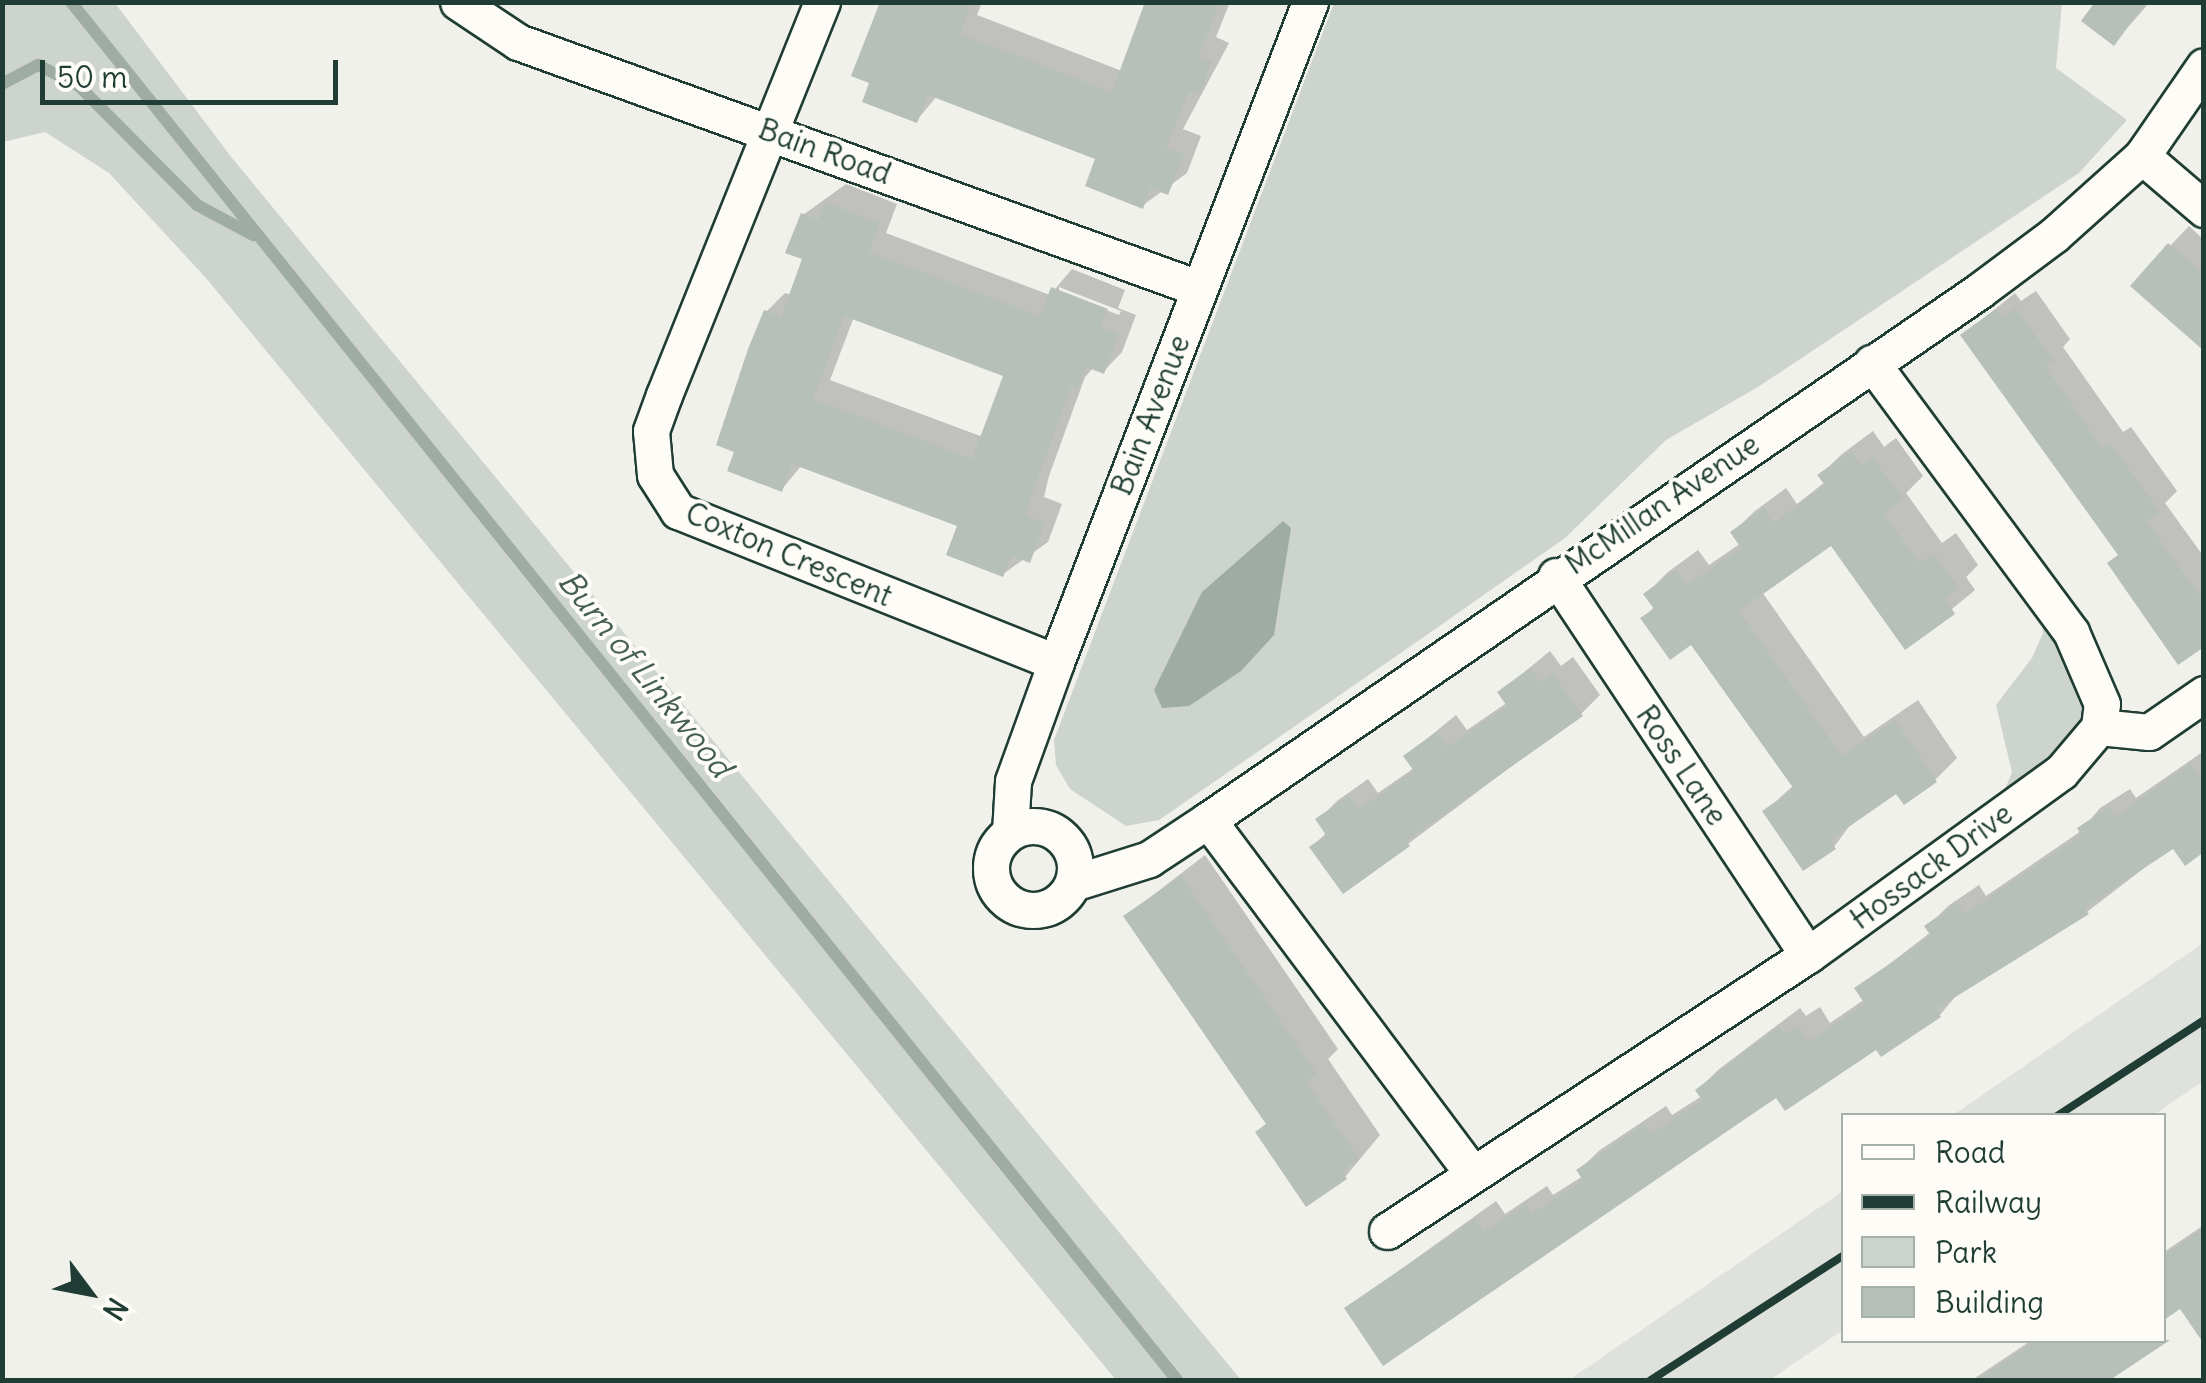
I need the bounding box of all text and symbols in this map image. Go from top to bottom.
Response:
scale bar [45,40,342,102]
text: 50 m [57,58,127,96]
street label: Bain Road [754,110,896,192]
street label: Bain Avenue [1103,330,1197,500]
street label: McMillan Avenue [1558,426,1766,582]
street label: Coxton Crescent [680,494,898,614]
water label: Burn of Linkwood [550,563,740,785]
street label: Ross Lane [1629,698,1735,832]
street label: Hossack Drive [1843,795,2019,937]
legend [1841,1113,2166,1343]
text: Road [1935,1133,2005,1171]
text: Railway [1935,1183,2042,1221]
text: Park [1935,1233,1997,1271]
north arrow [40,1243,140,1343]
text: Building [1935,1283,2044,1321]
text: N [95,1291,136,1327]

